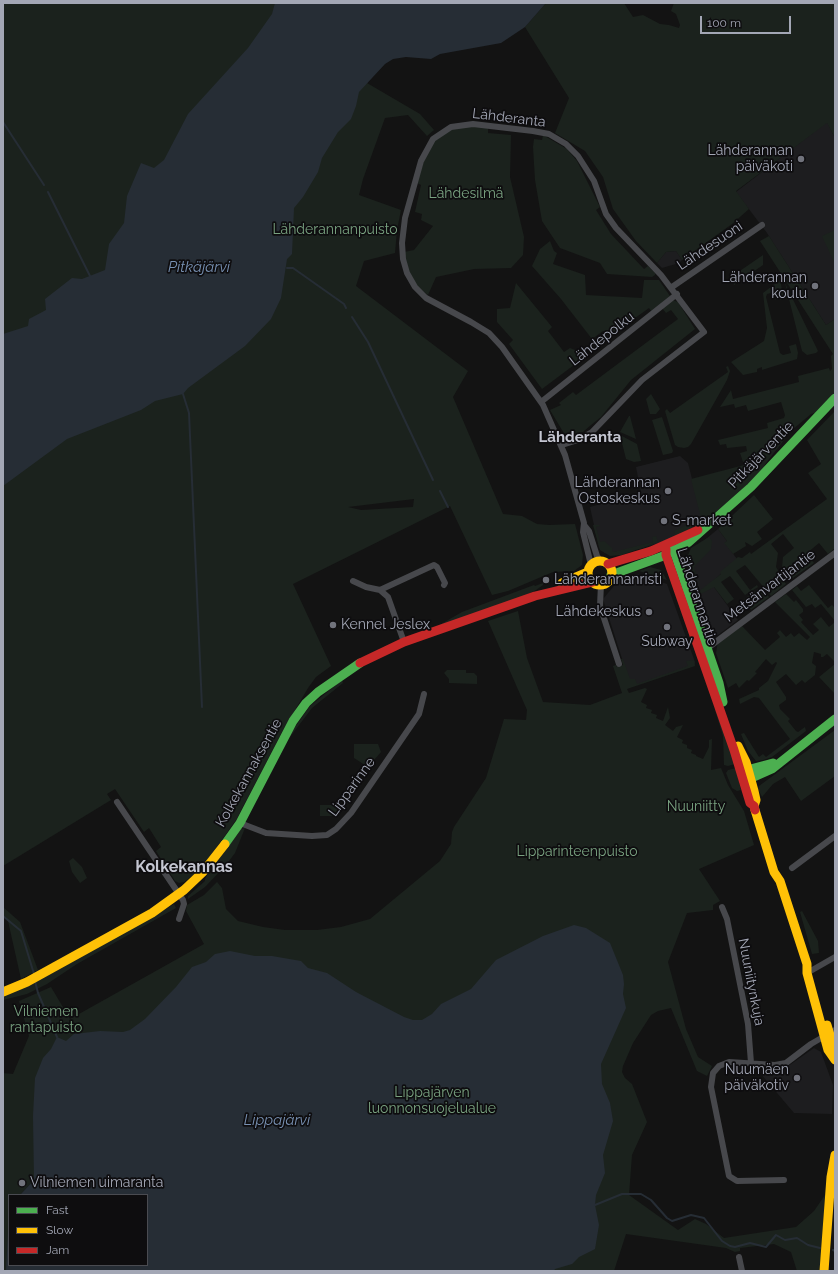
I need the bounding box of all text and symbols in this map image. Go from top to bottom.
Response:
scale bar [702,8,793,34]
text: 100 m [707,16,741,30]
street label: Lähderanta [471,105,547,131]
place label: Lähderannan päiväkoti [707,143,793,176]
marker: Lähderannan päiväkoti [796,154,806,164]
park label: Lähdesilmä [429,186,503,202]
street label: Lähdesuoni [674,218,746,274]
park label: Lähderannanpuisto [272,222,398,238]
water label: Pitkäjärvi [168,258,230,276]
place label: Lähderannan koulu [721,270,807,302]
marker: Lähderannan koulu [810,281,820,291]
street label: Lähdepolku [566,309,638,369]
street label: Pitkäjärventie [725,418,797,492]
district label: Lähderanta [539,428,621,446]
place label: Lähderannan Ostoskeskus [574,475,660,508]
marker: Lähderannan Ostoskeskus [663,486,673,496]
place label: S-market [672,513,732,529]
marker: S-market [659,516,669,526]
street label: Lähderannantie [673,546,721,648]
street label: Metsänvartijantie [721,546,819,626]
place label: Lähderannanristi [554,572,662,588]
marker: Lähderannanristi [541,575,551,585]
place label: Lähdekeskus [556,604,641,620]
marker: Lähdekeskus [644,607,654,617]
place label: Kennel Jeslex [341,617,430,633]
marker: Kennel Jeslex [328,620,338,630]
marker: Subway [662,622,672,632]
place label: Subway [641,634,693,650]
street label: Kolkekannaksentie [212,716,286,830]
street label: Lipparinne [325,754,379,820]
park label: Nuuniitty [667,799,725,815]
park label: Lipparinteenpuisto [516,844,638,860]
district label: Kolkekannas [135,857,233,877]
street label: Nuuniitynkuja [734,937,768,1027]
park label: Vilniemen rantapuisto [10,1004,82,1036]
place label: Nuumäen päiväkotiv [724,1062,789,1094]
marker: Nuumäen päiväkotiv [792,1073,802,1083]
park label: Lippajärven luonnonsuojelualue [368,1085,496,1118]
water label: Lippajärvi [244,1111,310,1129]
place label: Vilniemen uimaranta [30,1175,163,1191]
marker: Vilniemen uimaranta [17,1178,27,1188]
legend [8,1194,148,1266]
text: Fast [46,1203,69,1217]
text: Slow [46,1223,73,1237]
text: Jam [46,1243,69,1257]

